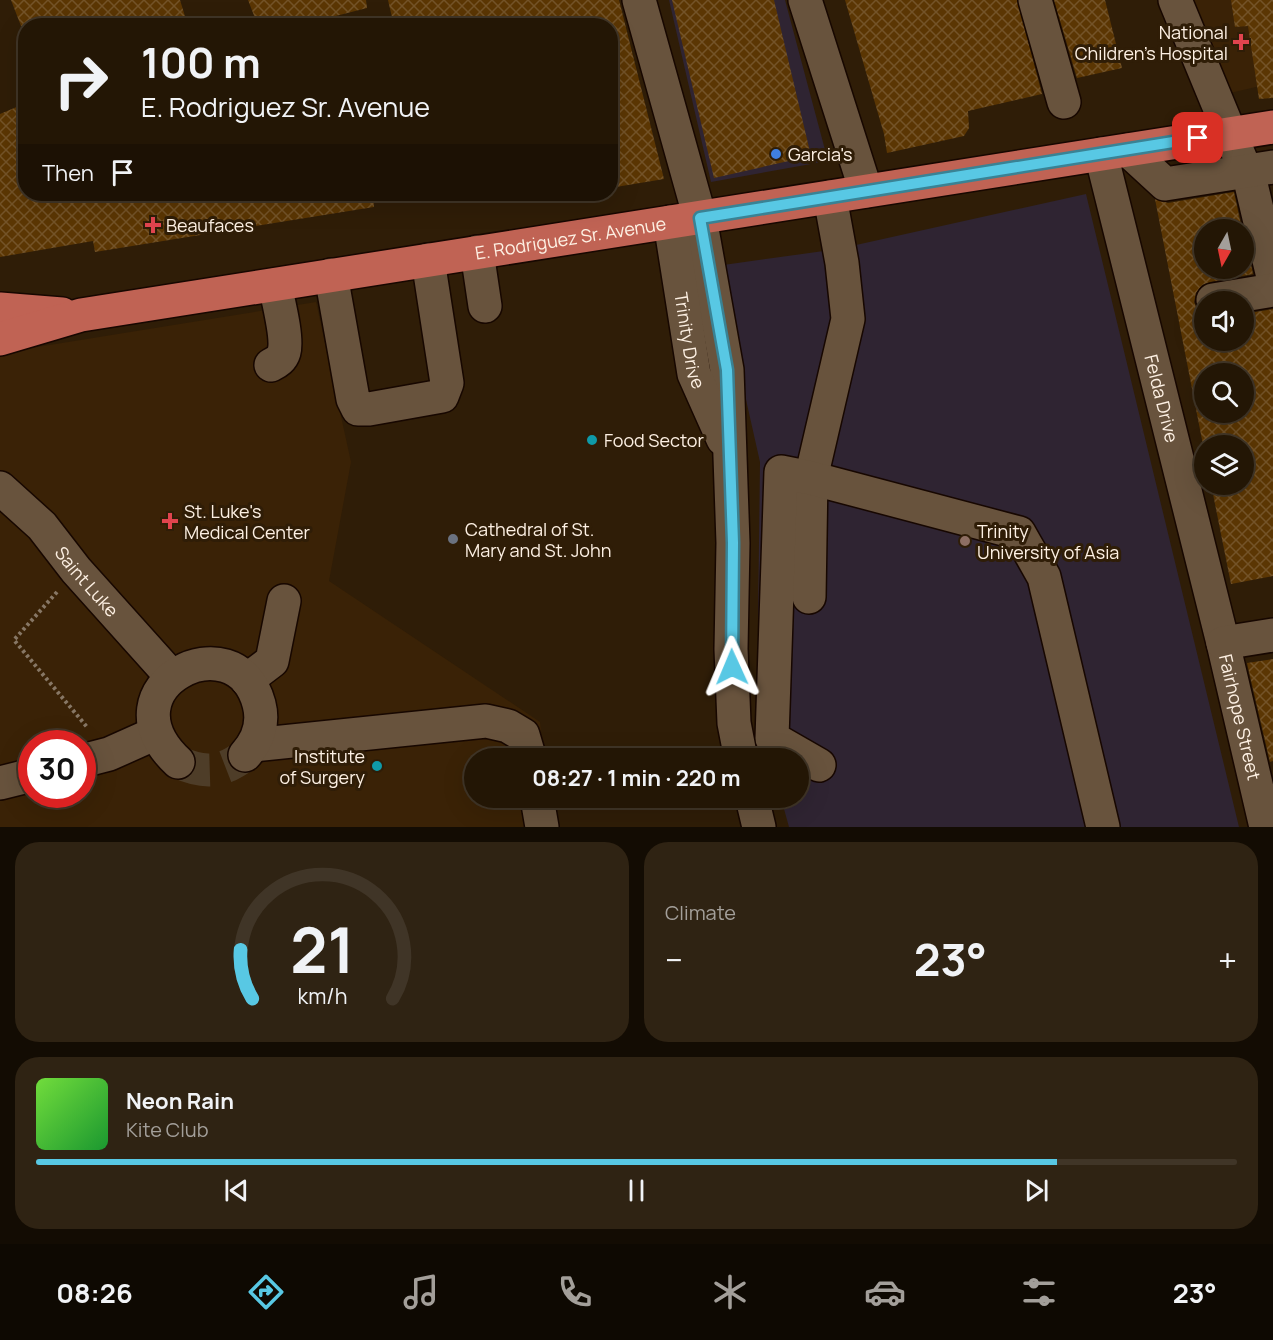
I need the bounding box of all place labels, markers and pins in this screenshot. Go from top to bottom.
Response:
place label: National Children's Hospital [1075,20,1228,65]
marker: National Children's Hospital [1232,33,1250,51]
pin [1172,112,1223,163]
place label: Garcia's [788,142,852,166]
marker: Garcia's [769,147,783,161]
place label: Beaufaces [166,213,254,237]
marker: Beaufaces [144,216,162,234]
place label: Food Sector [604,428,704,452]
marker: Food Sector [585,433,599,447]
place label: St. Luke's Medical Center [184,499,310,544]
marker: St. Luke's Medical Center [161,512,179,530]
place label: Cathedral of St. Mary and St. John [465,517,611,562]
place label: Trinity University of Asia [977,519,1119,564]
marker: Cathedral of St. Mary and St. John [446,532,460,546]
marker: Trinity University of Asia [958,534,972,548]
place label: Institute of Surgery [279,744,365,789]
marker: Institute of Surgery [370,759,384,773]

